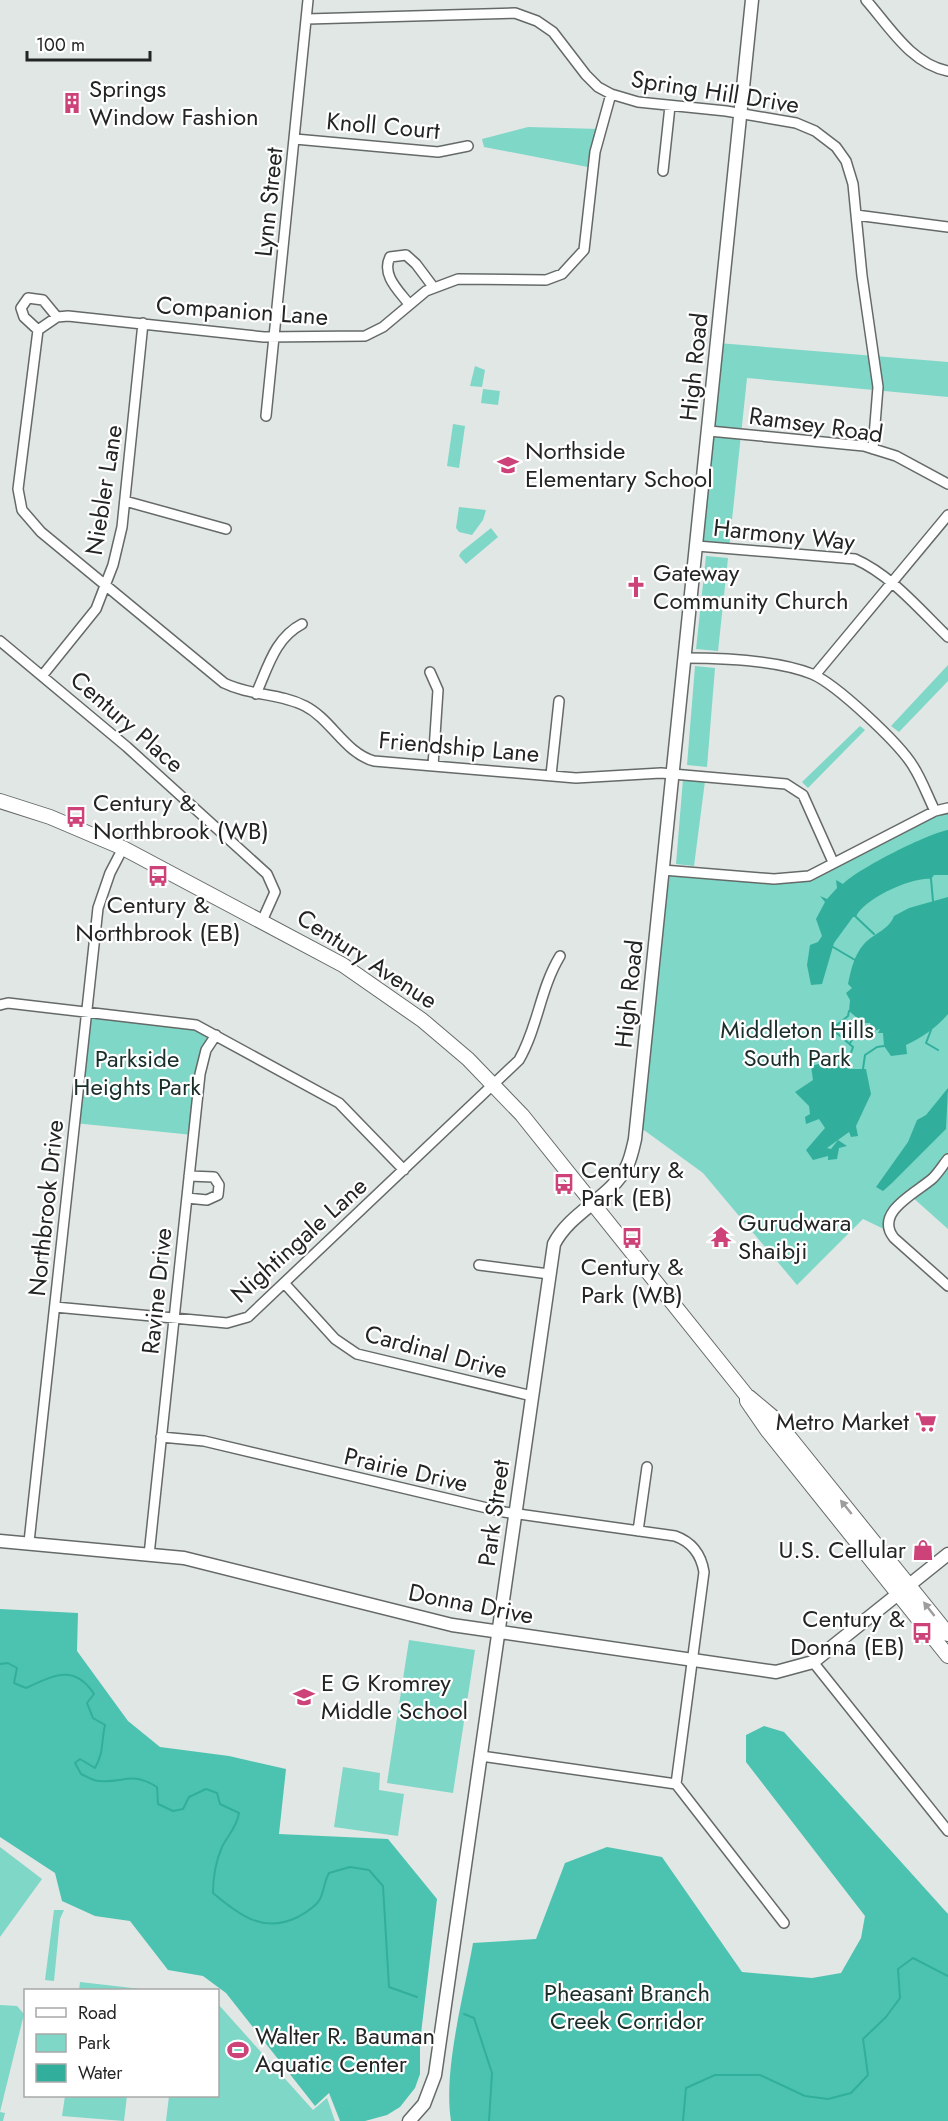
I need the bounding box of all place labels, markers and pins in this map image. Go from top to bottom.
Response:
place label: Springs Window Fashion [89,71,259,134]
building icon: Springs Window Fashion [60,91,84,115]
place label: Northside Elementary School [525,433,713,496]
school or university icon: Northside Elementary School [496,453,520,477]
place label: Gateway Community Church [653,555,849,618]
church icon: Gateway Community Church [624,575,648,599]
place label: Century & Northbrook (WB) [93,785,269,848]
bus stop icon: Century & Northbrook (WB) [64,805,88,829]
bus stop icon: Century & Northbrook (EB) [146,864,170,888]
place label: Century & Northbrook (EB) [75,887,241,950]
place label: Century & Park (EB) [581,1152,684,1215]
bus stop icon: Century & Park (EB) [552,1172,576,1196]
place label: Gurudwara Shaibji [738,1205,851,1268]
temple icon: Gurudwara Shaibji [709,1225,733,1249]
bus stop icon: Century & Park (WB) [620,1226,644,1250]
place label: Century & Park (WB) [581,1249,683,1312]
place label: Metro Market [776,1404,909,1439]
supermarket icon: Metro Market [914,1410,938,1434]
place label: U.S. Cellular [778,1532,907,1567]
shop icon: U.S. Cellular [911,1538,935,1562]
place label: Century & Donna (EB) [790,1601,905,1664]
bus stop icon: Century & Donna (EB) [910,1621,934,1645]
place label: E G Kromrey Middle School [321,1665,468,1728]
school or university icon: E G Kromrey Middle School [292,1685,316,1709]
place label: Walter R. Bauman Aquatic Center [255,2018,435,2081]
sports icon: Walter R. Bauman Aquatic Center [226,2038,250,2062]

